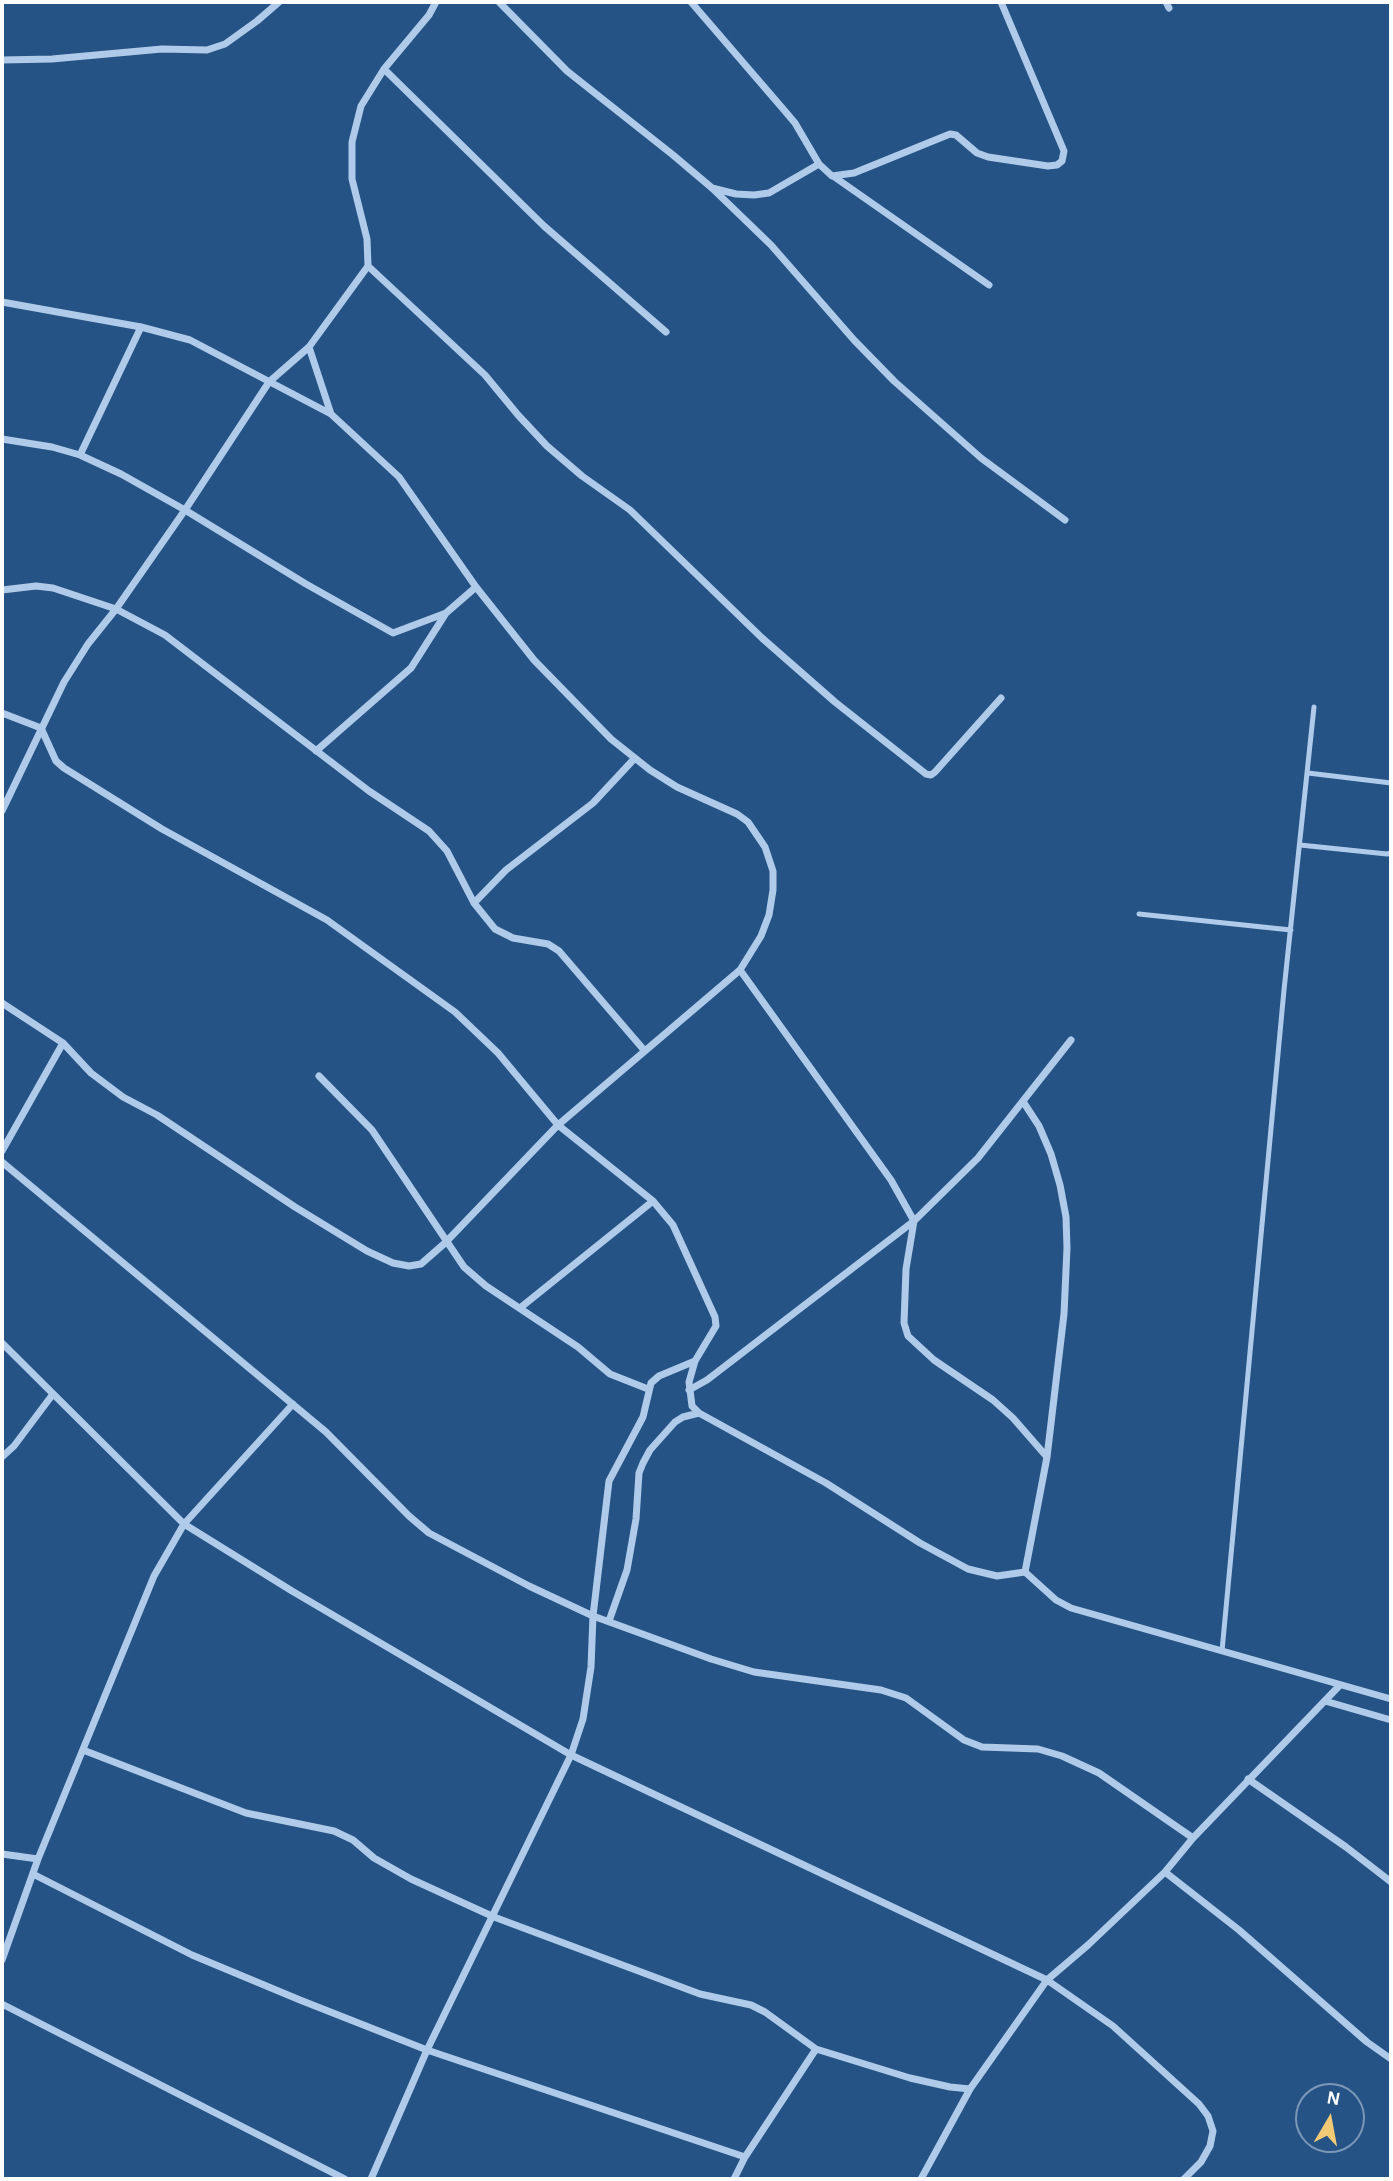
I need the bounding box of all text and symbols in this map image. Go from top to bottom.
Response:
north arrow [1295,2083,1365,2153]
text: N [1325,2088,1342,2109]

